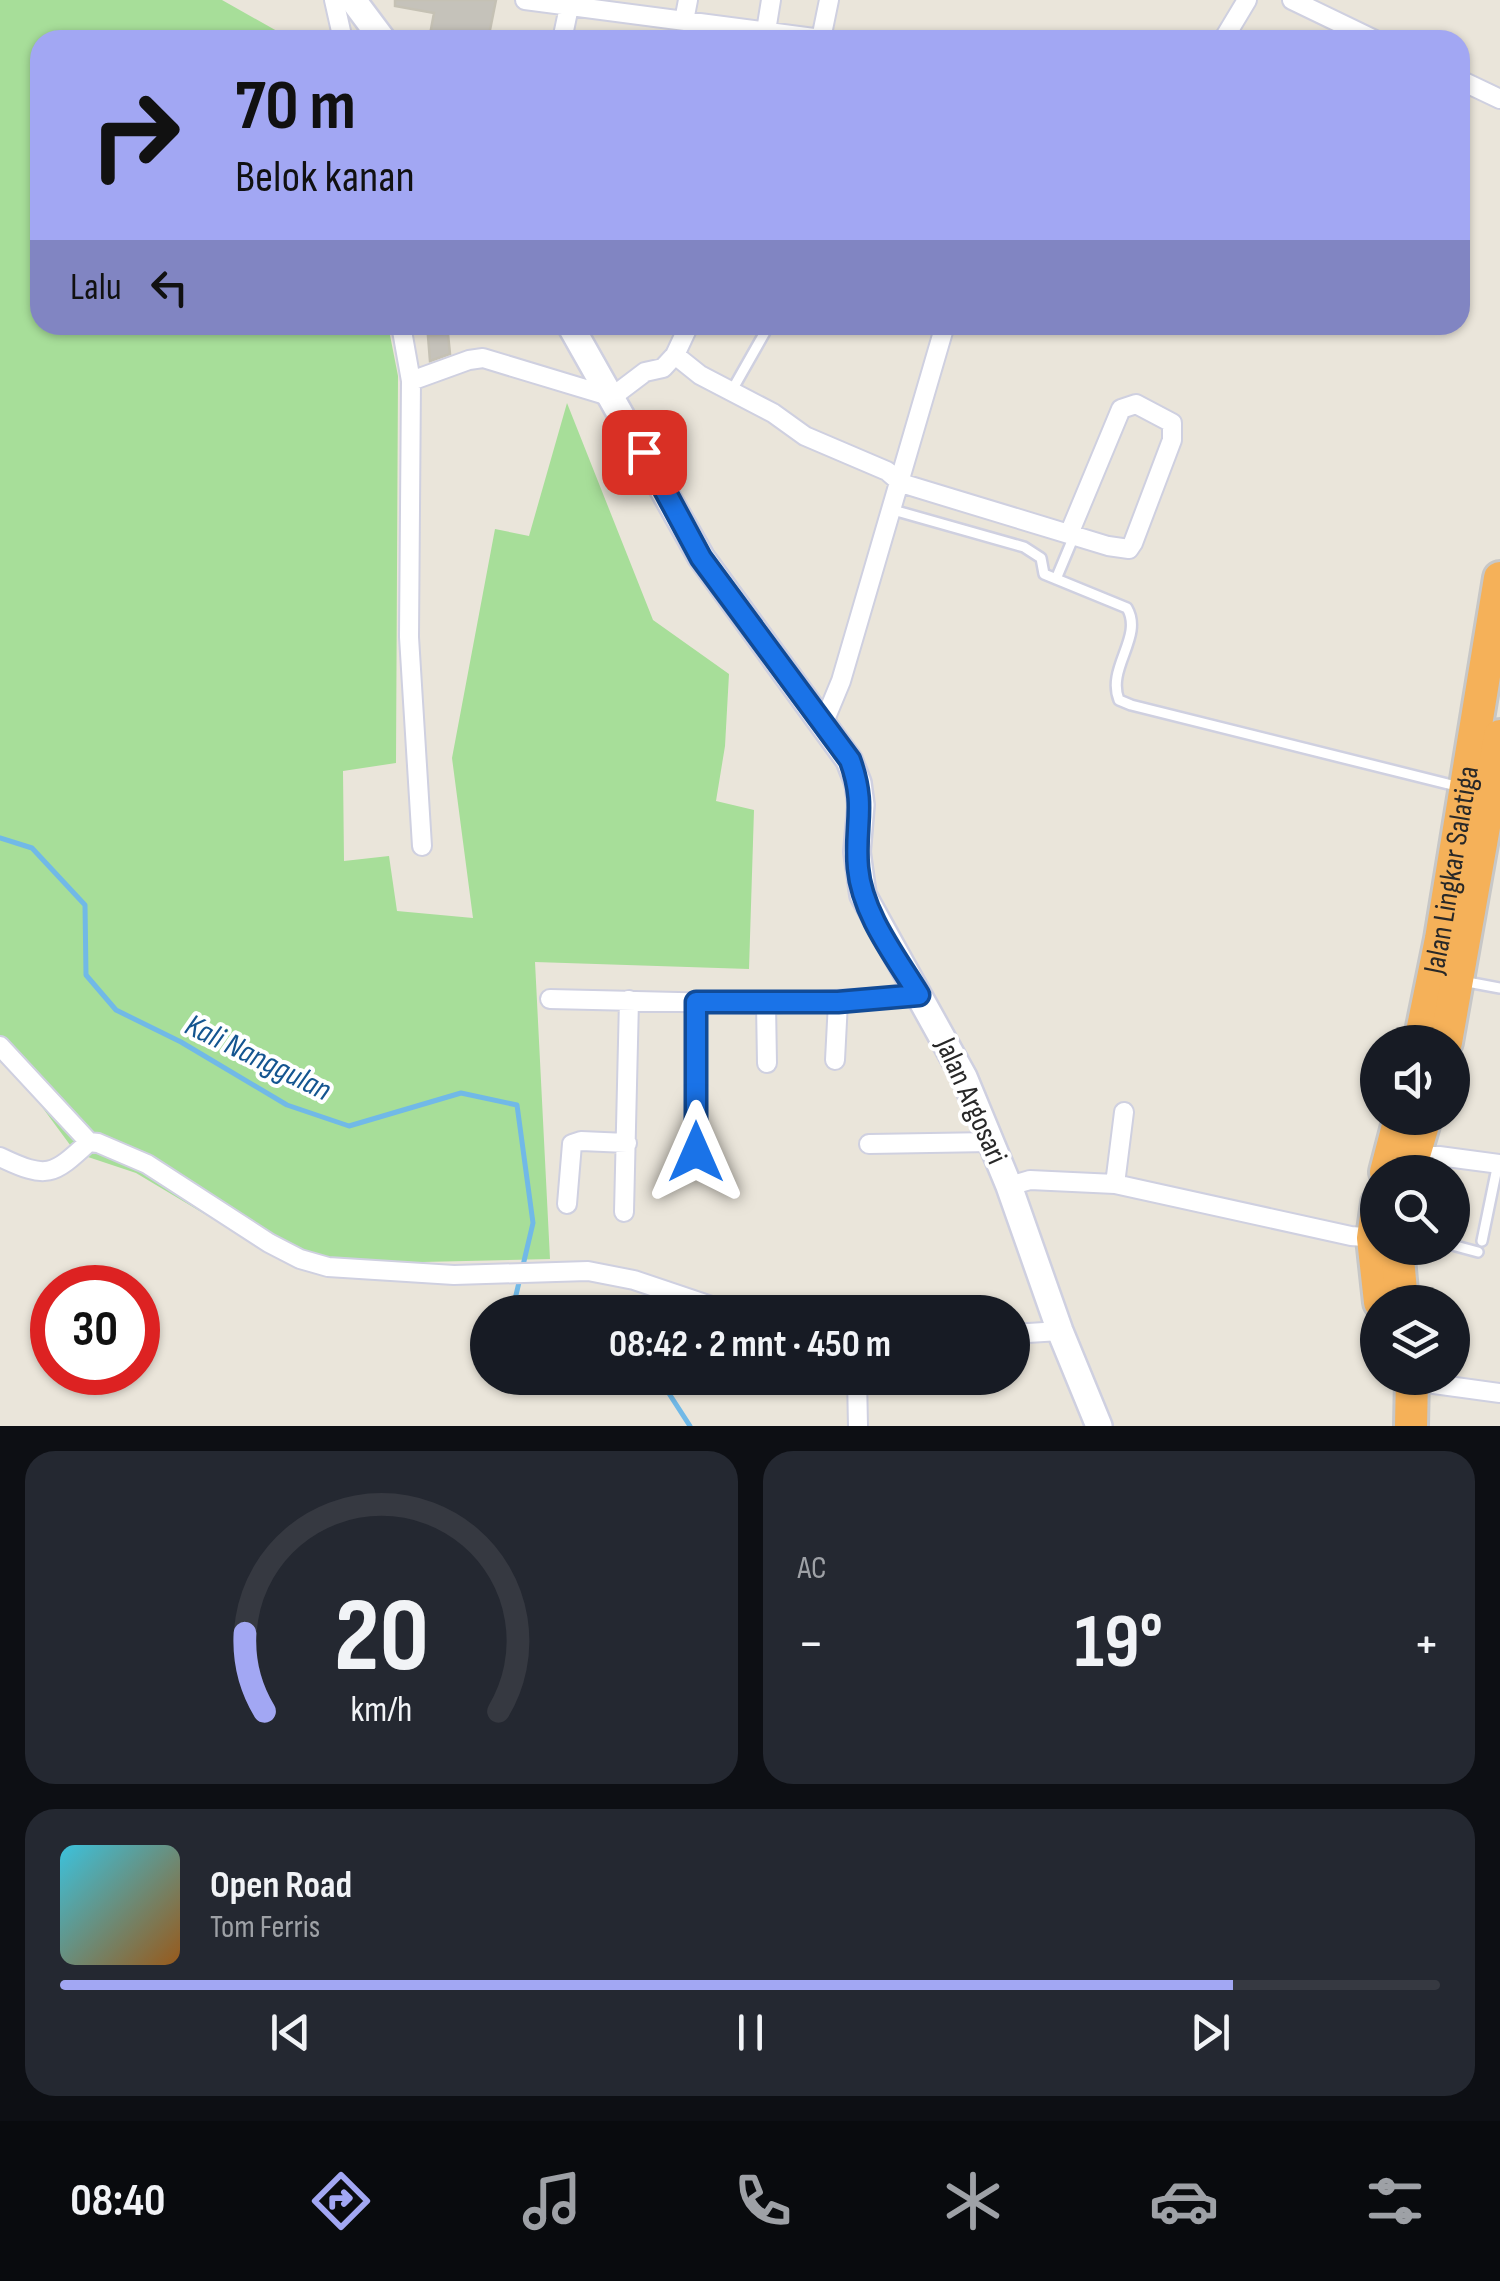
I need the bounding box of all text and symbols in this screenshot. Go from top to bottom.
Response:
text: 70 m [235,65,356,149]
icon: right [70,70,200,200]
text: Belok kanan [235,150,415,205]
icon: left [142,260,197,315]
text: Lalu [70,265,122,310]
pin [602,410,687,495]
icon: arrive [617,425,672,480]
street label: Jalan Lingkar Salatiga [1416,764,1487,978]
water label: Kali Nanggulan [179,1006,337,1110]
map controls [1360,1025,1470,1395]
button: sound [1360,1025,1470,1135]
street label: Jalan Argosari [927,1031,1015,1170]
position arrow [644,1100,748,1204]
button: search [1360,1155,1470,1265]
speed limit sign: 30 [30,1265,160,1395]
button: layers [1360,1285,1470,1395]
text: 08:42 · 2 mnt · 450 m [609,1322,891,1367]
text: AC [798,1549,826,1588]
text: 20 [334,1575,429,1700]
text: 19° [1075,1598,1163,1689]
text: − [798,1611,824,1678]
text: + [1413,1611,1440,1678]
text: km/h [350,1689,412,1732]
text: Open Road [210,1863,352,1908]
text: Tom Ferris [210,1908,320,1947]
icon: previous [263,2005,318,2060]
icon: pause [723,2005,778,2060]
icon: next [1183,2005,1238,2060]
icon: directions [306,2166,376,2236]
icon: music [517,2166,587,2236]
icon: phone [728,2166,798,2236]
icon: climate [938,2166,1008,2236]
icon: car [1149,2166,1219,2236]
icon: filters [1360,2166,1430,2236]
text: 08:40 [70,2174,165,2229]

